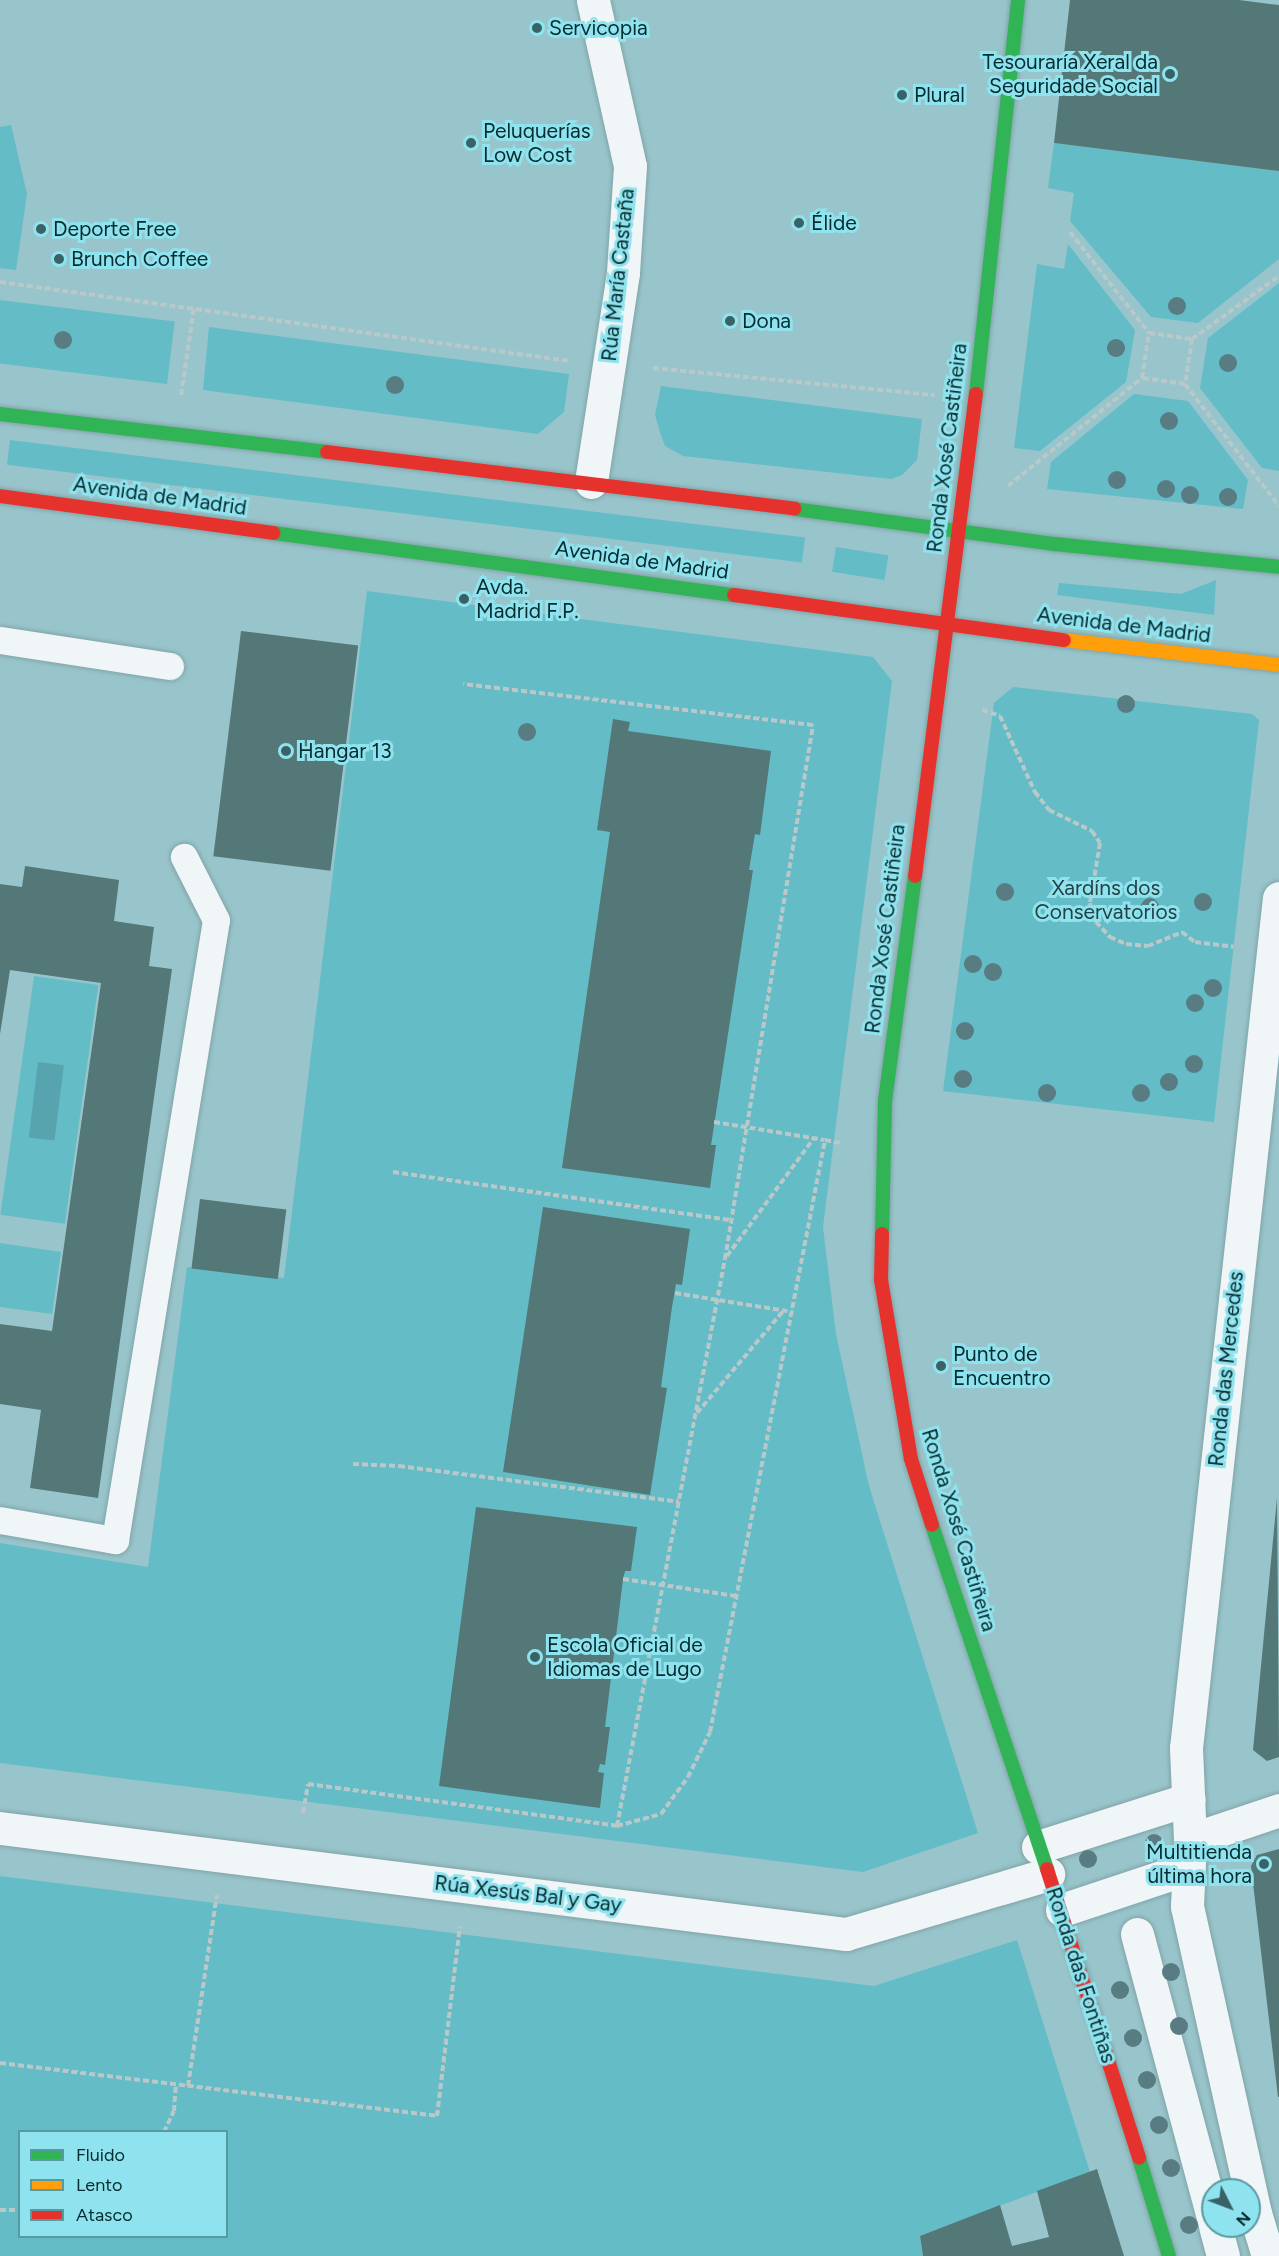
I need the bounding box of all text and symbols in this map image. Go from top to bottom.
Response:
place label: Servicopia [549,15,648,41]
marker: Servicopia [530,21,544,35]
place label: Tesouraría Xeral da Seguridade Social [982,49,1158,99]
marker: Tesouraría Xeral da Seguridade Social [1163,67,1177,81]
place label: Plural [914,82,965,108]
marker: Plural [895,88,909,102]
place label: Peluquerías Low Cost [483,118,591,168]
marker: Peluquerías Low Cost [464,136,478,150]
street label: Rúa María Castaña [596,187,640,363]
place label: Élide [811,210,857,236]
place label: Deporte Free [53,216,176,242]
marker: Élide [792,216,806,230]
marker: Deporte Free [34,222,48,236]
place label: Brunch Coffee [71,246,208,272]
marker: Brunch Coffee [52,252,66,266]
place label: Dona [742,308,791,334]
marker: Dona [723,314,737,328]
street label: Ronda Xosé Castiñeira [922,342,972,554]
street label: Avenida de Madrid [72,471,248,521]
street label: Avenida de Madrid [554,535,730,585]
place label: Avda. Madrid F.P. [476,574,579,624]
marker: Avda. Madrid F.P. [457,592,471,606]
street label: Avenida de Madrid [1036,602,1212,648]
place label: Hangar 13 [298,738,392,764]
marker: Hangar 13 [279,744,293,758]
street label: Ronda Xosé Castiñeira [860,823,910,1035]
park label: Xardíns dos Conservatorios [1035,875,1177,925]
street label: Ronda das Mercedes [1203,1270,1249,1468]
place label: Punto de Encuentro [953,1341,1051,1391]
marker: Punto de Encuentro [934,1359,948,1373]
street label: Ronda Xosé Castiñeira [916,1426,1002,1634]
place label: Escola Oficial de Idiomas de Lugo [547,1632,703,1682]
marker: Escola Oficial de Idiomas de Lugo [528,1650,542,1664]
place label: Multitienda última hora [1146,1839,1252,1889]
marker: Multitienda última hora [1257,1857,1271,1871]
street label: Rúa Xesús Bal y Gay [433,1870,623,1918]
street label: Ronda das Fontiñas [1041,1884,1121,2066]
legend [18,2130,228,2238]
text: Fluido [76,2144,125,2166]
text: Lento [76,2174,122,2196]
north arrow [1201,2178,1261,2238]
text: Atasco [76,2204,133,2226]
text: N [1232,2208,1254,2230]

